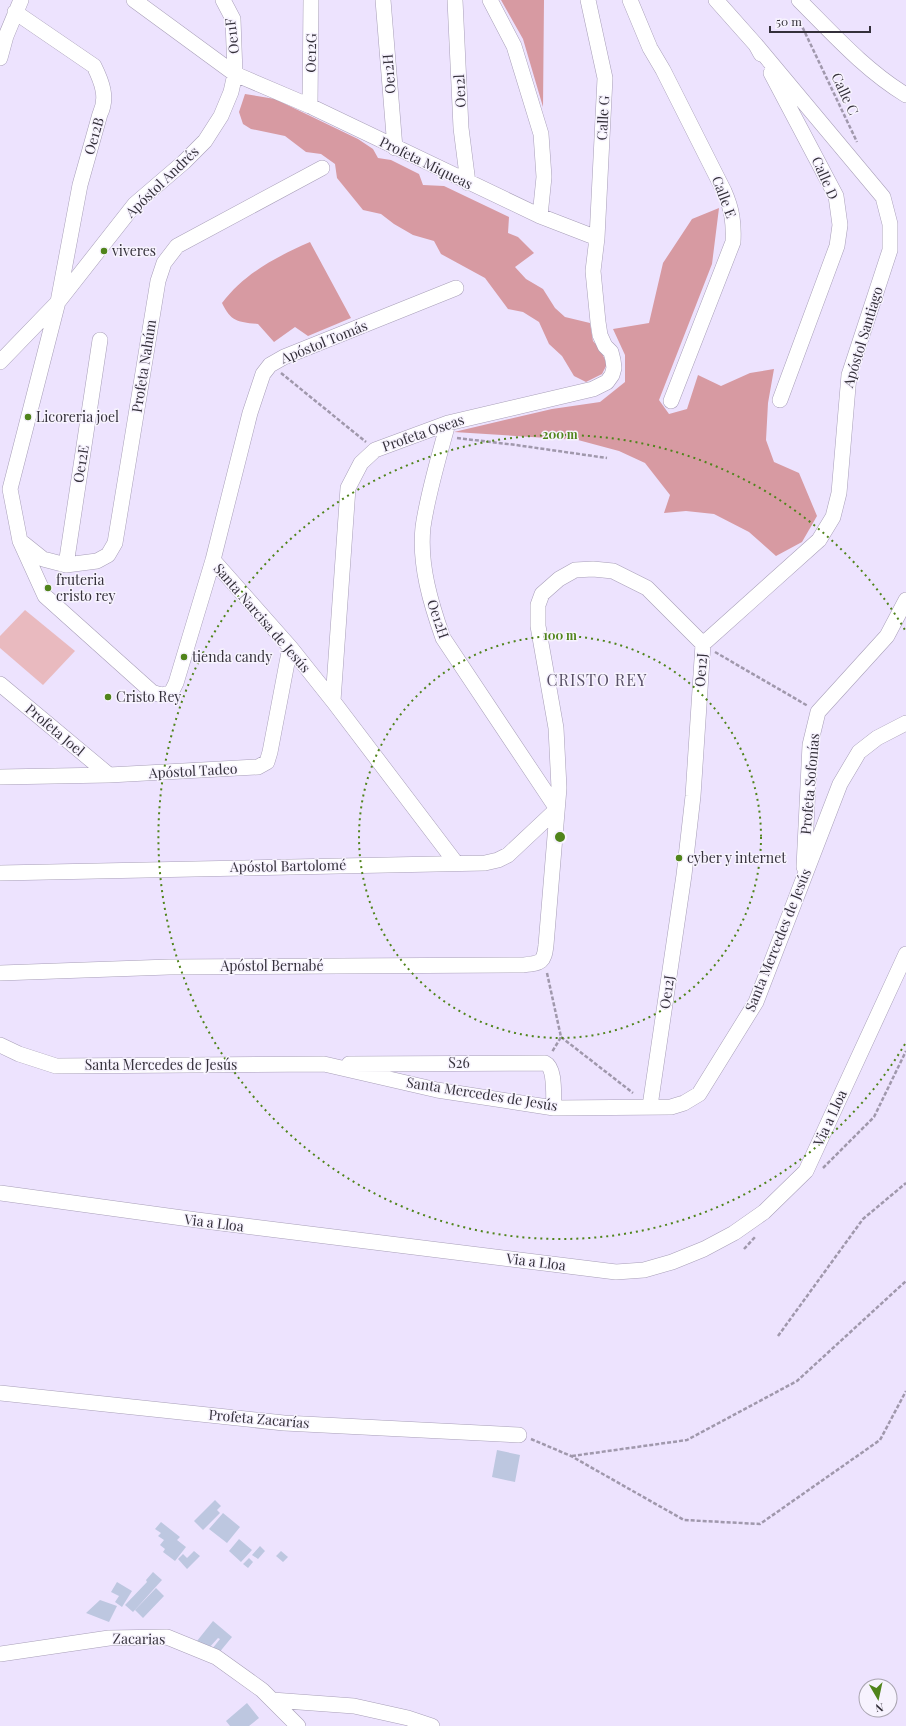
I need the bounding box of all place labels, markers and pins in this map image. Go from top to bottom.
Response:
place label: viveres [111,241,156,260]
marker: viveres [99,246,109,256]
place label: Licoreria joel [36,407,119,426]
marker: Licoreria joel [23,412,33,422]
place label: fruteria cristo rey [56,570,115,605]
marker: fruteria cristo rey [43,583,53,593]
place label: tienda candy [192,647,272,666]
marker: tienda candy [179,652,189,662]
place label: Cristo Rey [116,687,181,706]
marker: Cristo Rey [103,692,113,702]
centre of rings [553,830,567,844]
place label: cyber y internet [687,848,787,867]
marker: cyber y internet [674,853,684,863]

